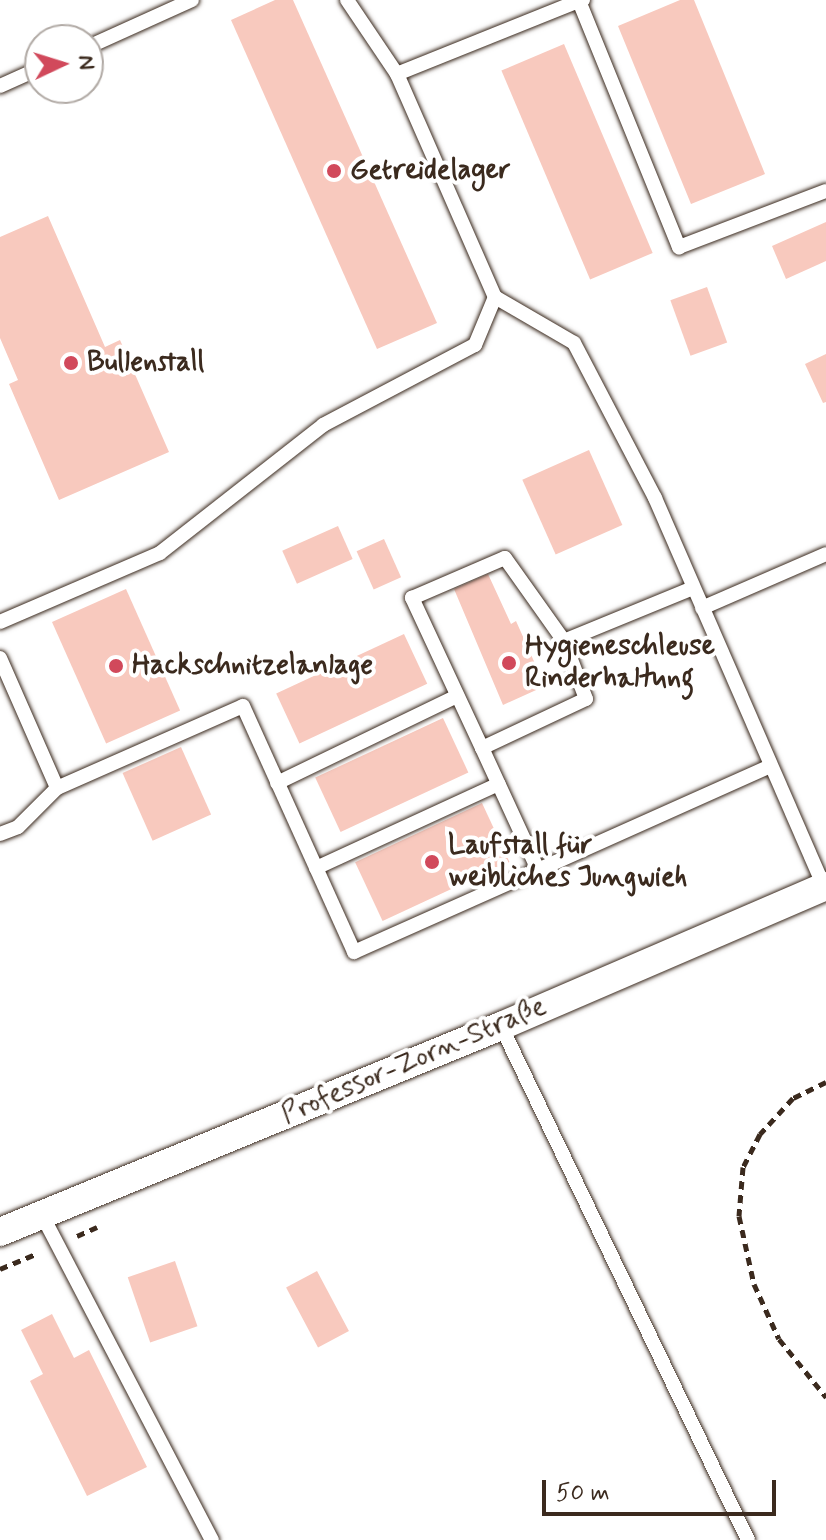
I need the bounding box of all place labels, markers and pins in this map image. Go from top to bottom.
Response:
place label: Getreidelager [350,154,511,188]
marker: Getreidelager [325,162,343,180]
place label: Bullenstall [87,346,204,380]
marker: Bullenstall [62,354,80,372]
place label: Hygieneschleuse Rinderhaltung [525,630,715,696]
place label: Hackschnitzelanlage [132,649,373,683]
marker: Hygieneschleuse Rinderhaltung [500,654,518,672]
marker: Hackschnitzelanlage [107,657,125,675]
place label: Laufstall für weibliches Jungwieh [448,829,691,895]
marker: Laufstall für weibliches Jungwieh [423,853,441,871]

